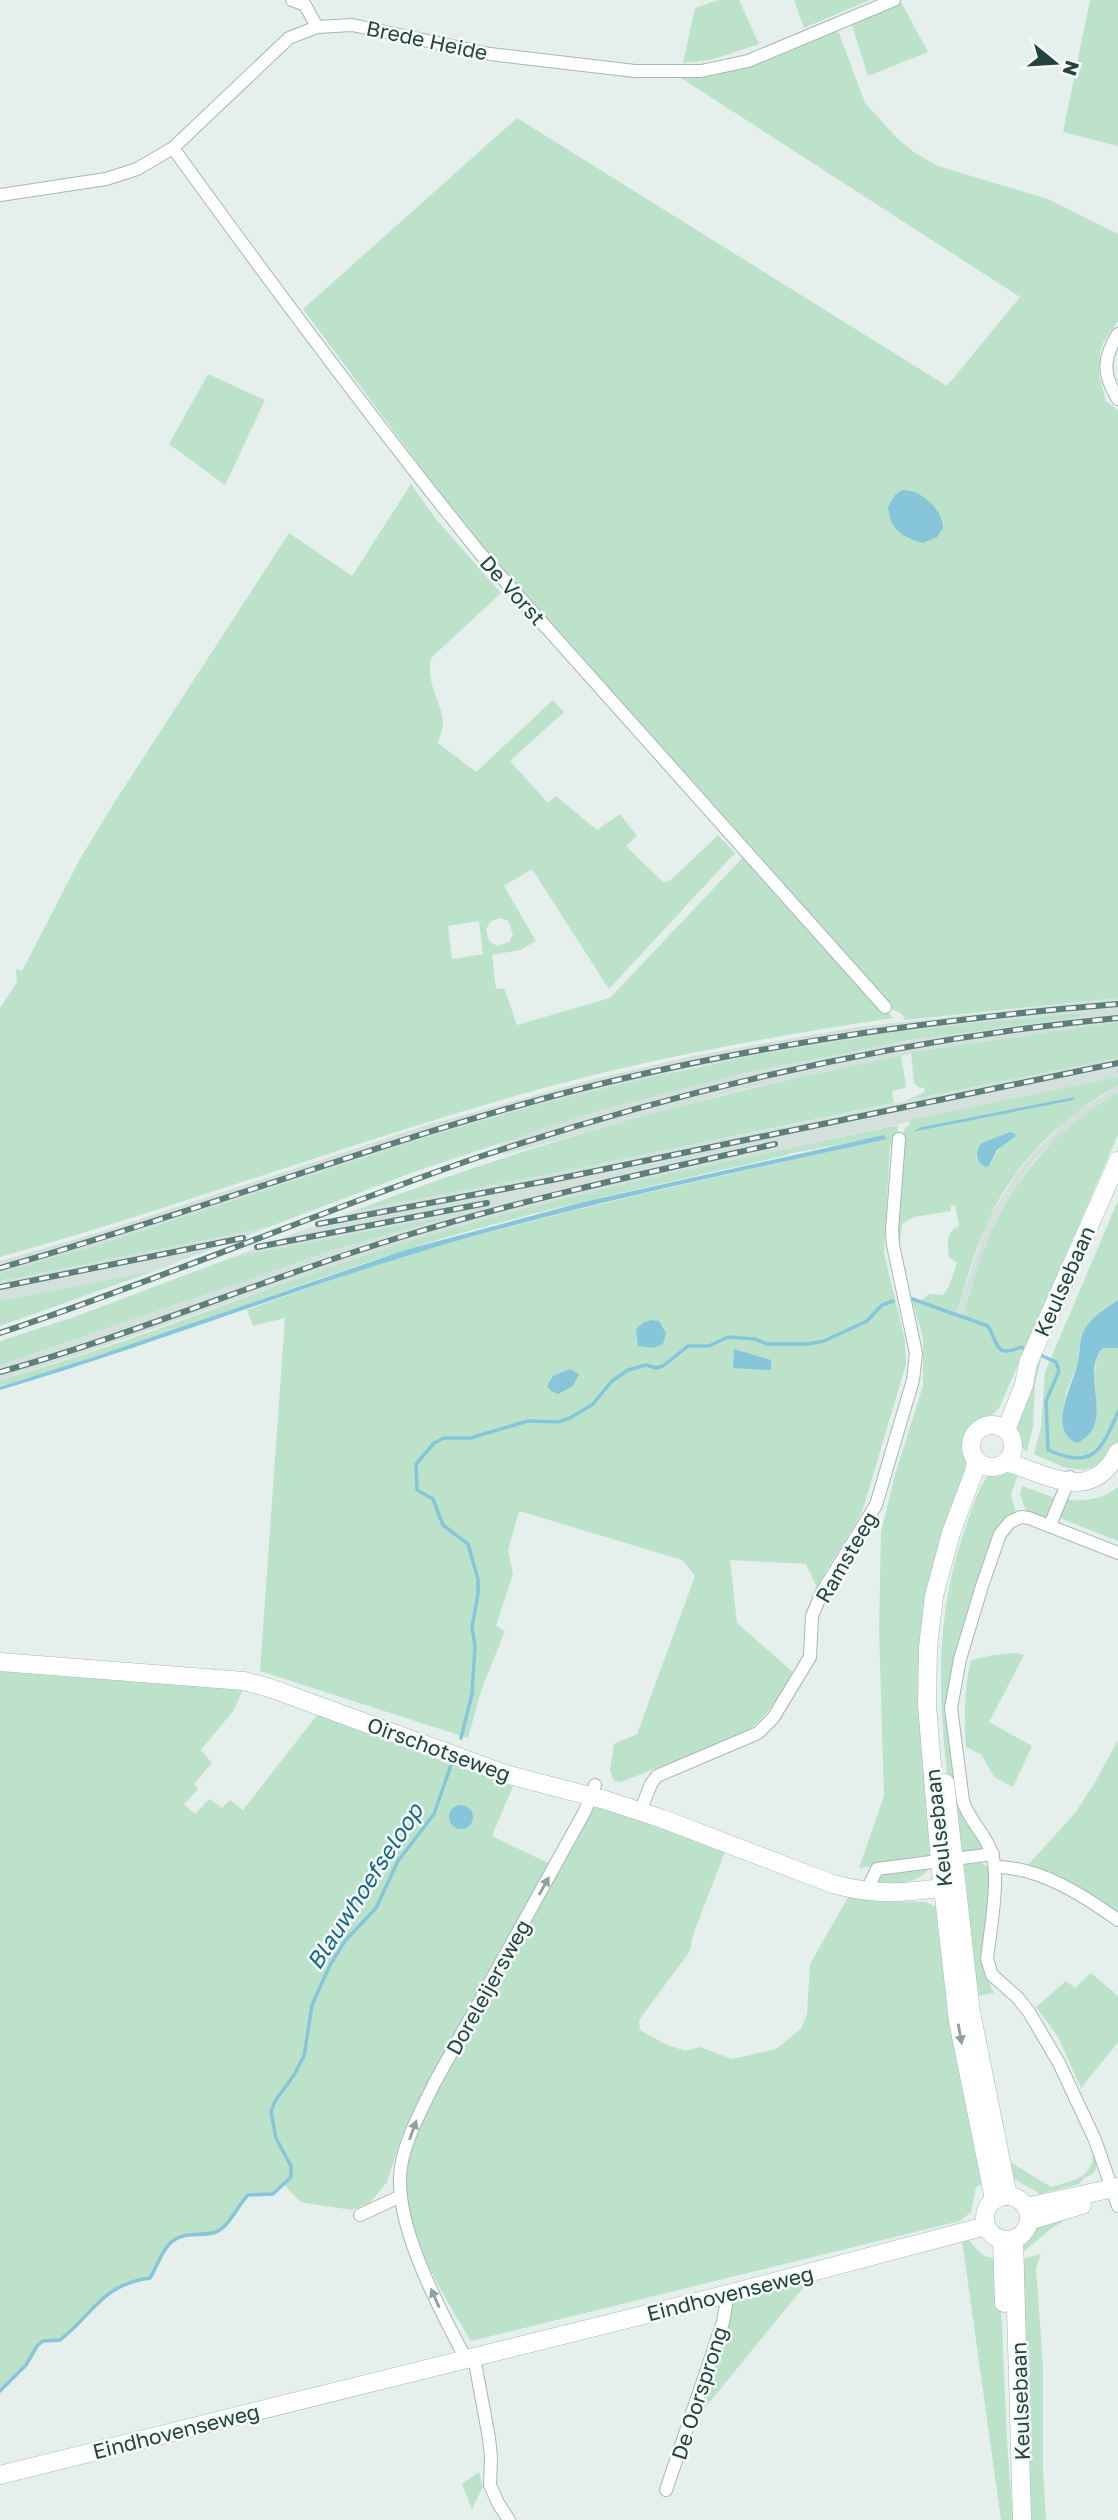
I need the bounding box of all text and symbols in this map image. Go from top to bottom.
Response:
street label: Brede Heide [364,14,490,66]
north arrow [1020,28,1090,98]
text: N [1058,58,1085,79]
street label: De Vorst [475,550,551,630]
street label: Keulsebaan [1028,1222,1100,1340]
street label: Ramsteeg [809,1507,883,1607]
street label: Oirschotseweg [364,1711,514,1787]
street label: Keulsebaan [919,1768,957,1888]
water label: Blauwhoefseloop [300,1796,429,1974]
one-way arrow [538,1876,550,1896]
street label: Doreleijersweg [440,1915,536,2059]
one-way arrow [955,2023,966,2045]
one-way arrow [408,2119,419,2140]
street label: Eindhovenseweg [644,2260,816,2326]
one-way arrow [429,2288,441,2308]
street label: De Oorsprong [665,2323,733,2463]
street label: Keulsebaan [1005,2341,1035,2461]
street label: Eindhovenseweg [90,2398,262,2464]

